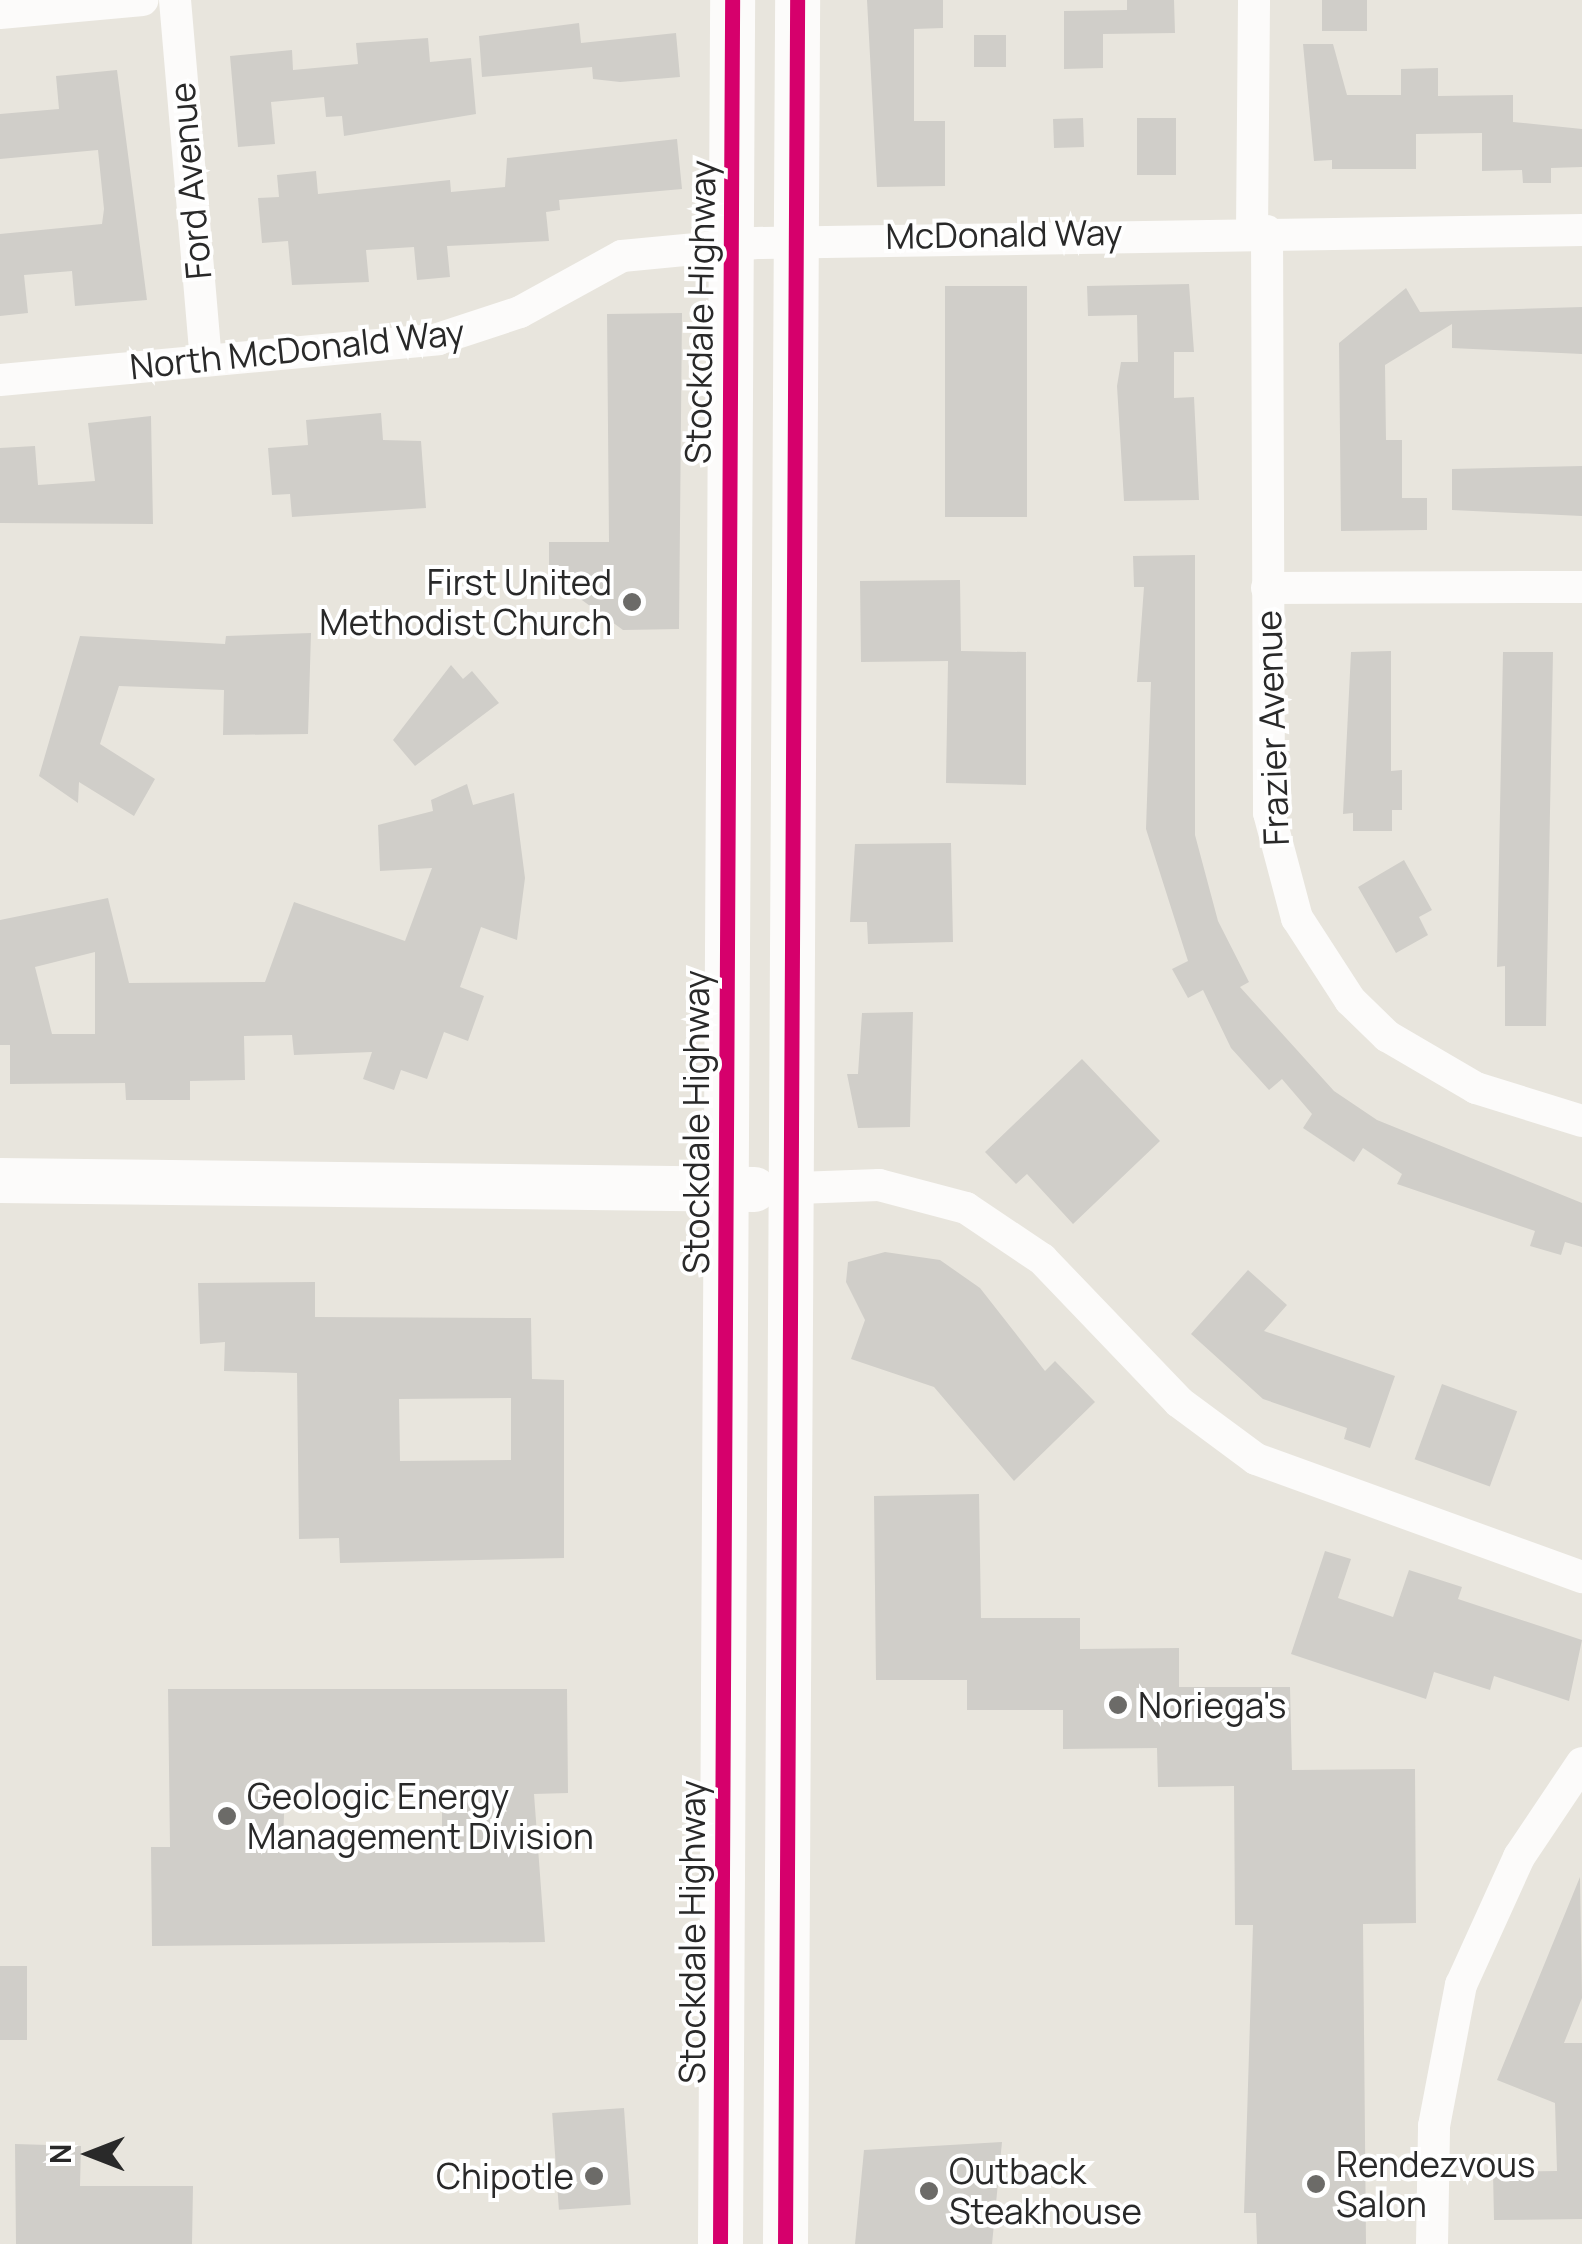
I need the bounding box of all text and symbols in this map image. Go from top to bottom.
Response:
street label: Ford Avenue [160,81,220,281]
street label: Stockdale Highway [676,160,724,464]
street label: McDonald Way [885,211,1123,257]
street label: North McDonald Way [128,311,466,387]
place label: First United Methodist Church [319,561,612,643]
marker: First United Methodist Church [621,591,643,613]
street label: Frazier Avenue [1247,610,1297,846]
street label: Stockdale Highway [675,970,717,1274]
place label: Noriega's [1138,1684,1286,1726]
marker: Noriega's [1107,1694,1129,1716]
place label: Geologic Energy Management Division [247,1775,594,1857]
street label: Stockdale Highway [671,1780,713,2084]
marker: Geologic Energy Management Division [216,1805,238,1827]
north arrow [40,2104,140,2204]
place label: Rendezvous Salon [1336,2143,1535,2225]
text: N [41,2144,79,2164]
place label: Outback Steakhouse [949,2150,1142,2232]
place label: Chipotle [436,2155,574,2197]
marker: Chipotle [583,2165,605,2187]
marker: Rendezvous Salon [1305,2173,1327,2195]
marker: Outback Steakhouse [918,2180,940,2202]

